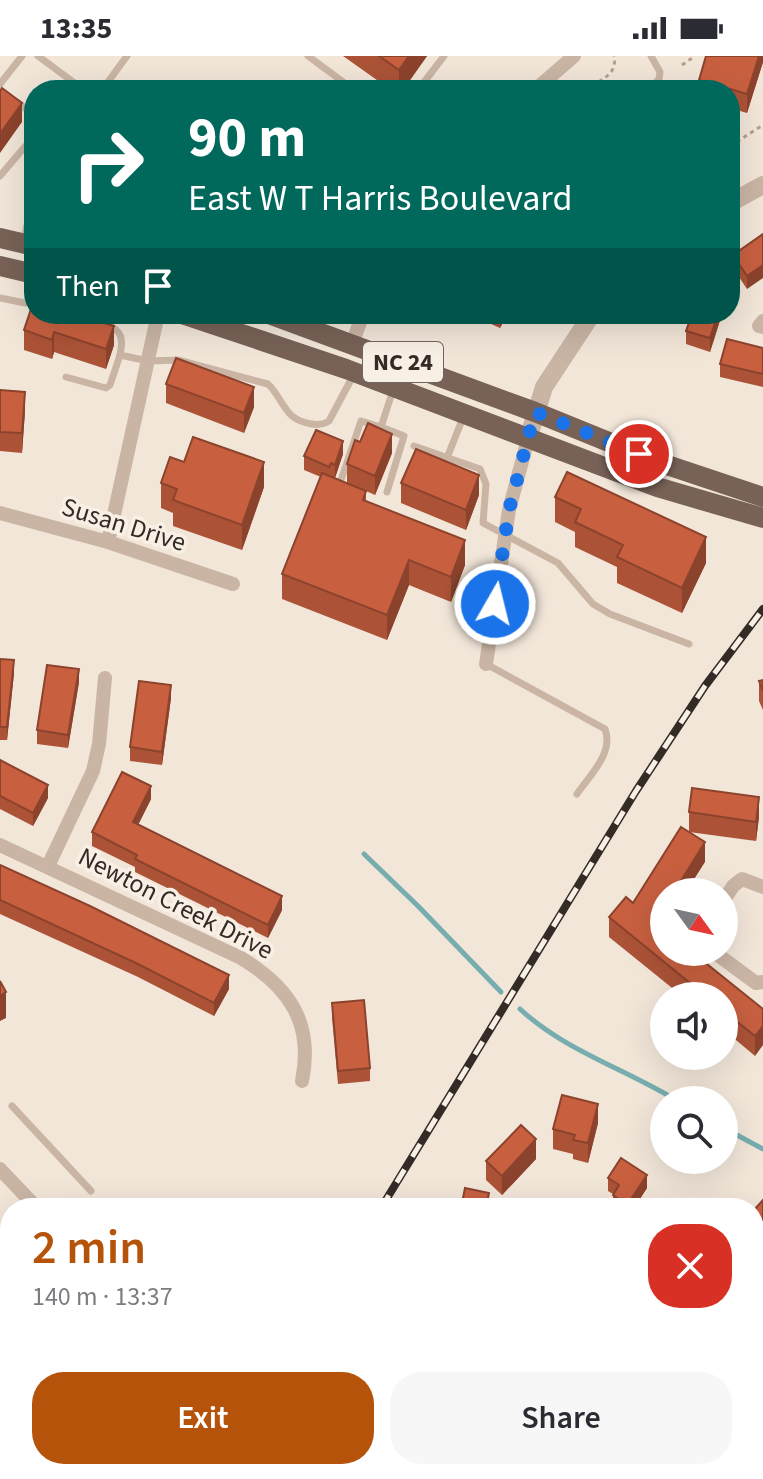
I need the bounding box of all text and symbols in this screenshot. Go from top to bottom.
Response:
text: 13:35 [40,7,112,50]
text: 90 m [188,99,306,178]
icon: right [56,112,160,216]
text: East W T Harris Boulevard [188,173,572,224]
icon: arrive [136,264,180,308]
text: Then [56,265,120,308]
road number: NC 24 [363,342,443,382]
pin [605,420,673,488]
icon: arrive [617,432,661,476]
street label: Susan Drive [57,488,190,561]
position arrow [453,562,537,646]
street label: Newton Creek Drive [72,838,280,969]
north arrow [650,878,738,966]
map controls [650,878,738,1174]
button: sound [650,982,738,1070]
button: search [650,1086,738,1174]
text: 2 min [32,1214,146,1282]
button: close [648,1224,732,1308]
text: 140 m · 13:37 [32,1278,173,1315]
button: Exit [32,1372,374,1464]
button: Share [390,1372,732,1464]

